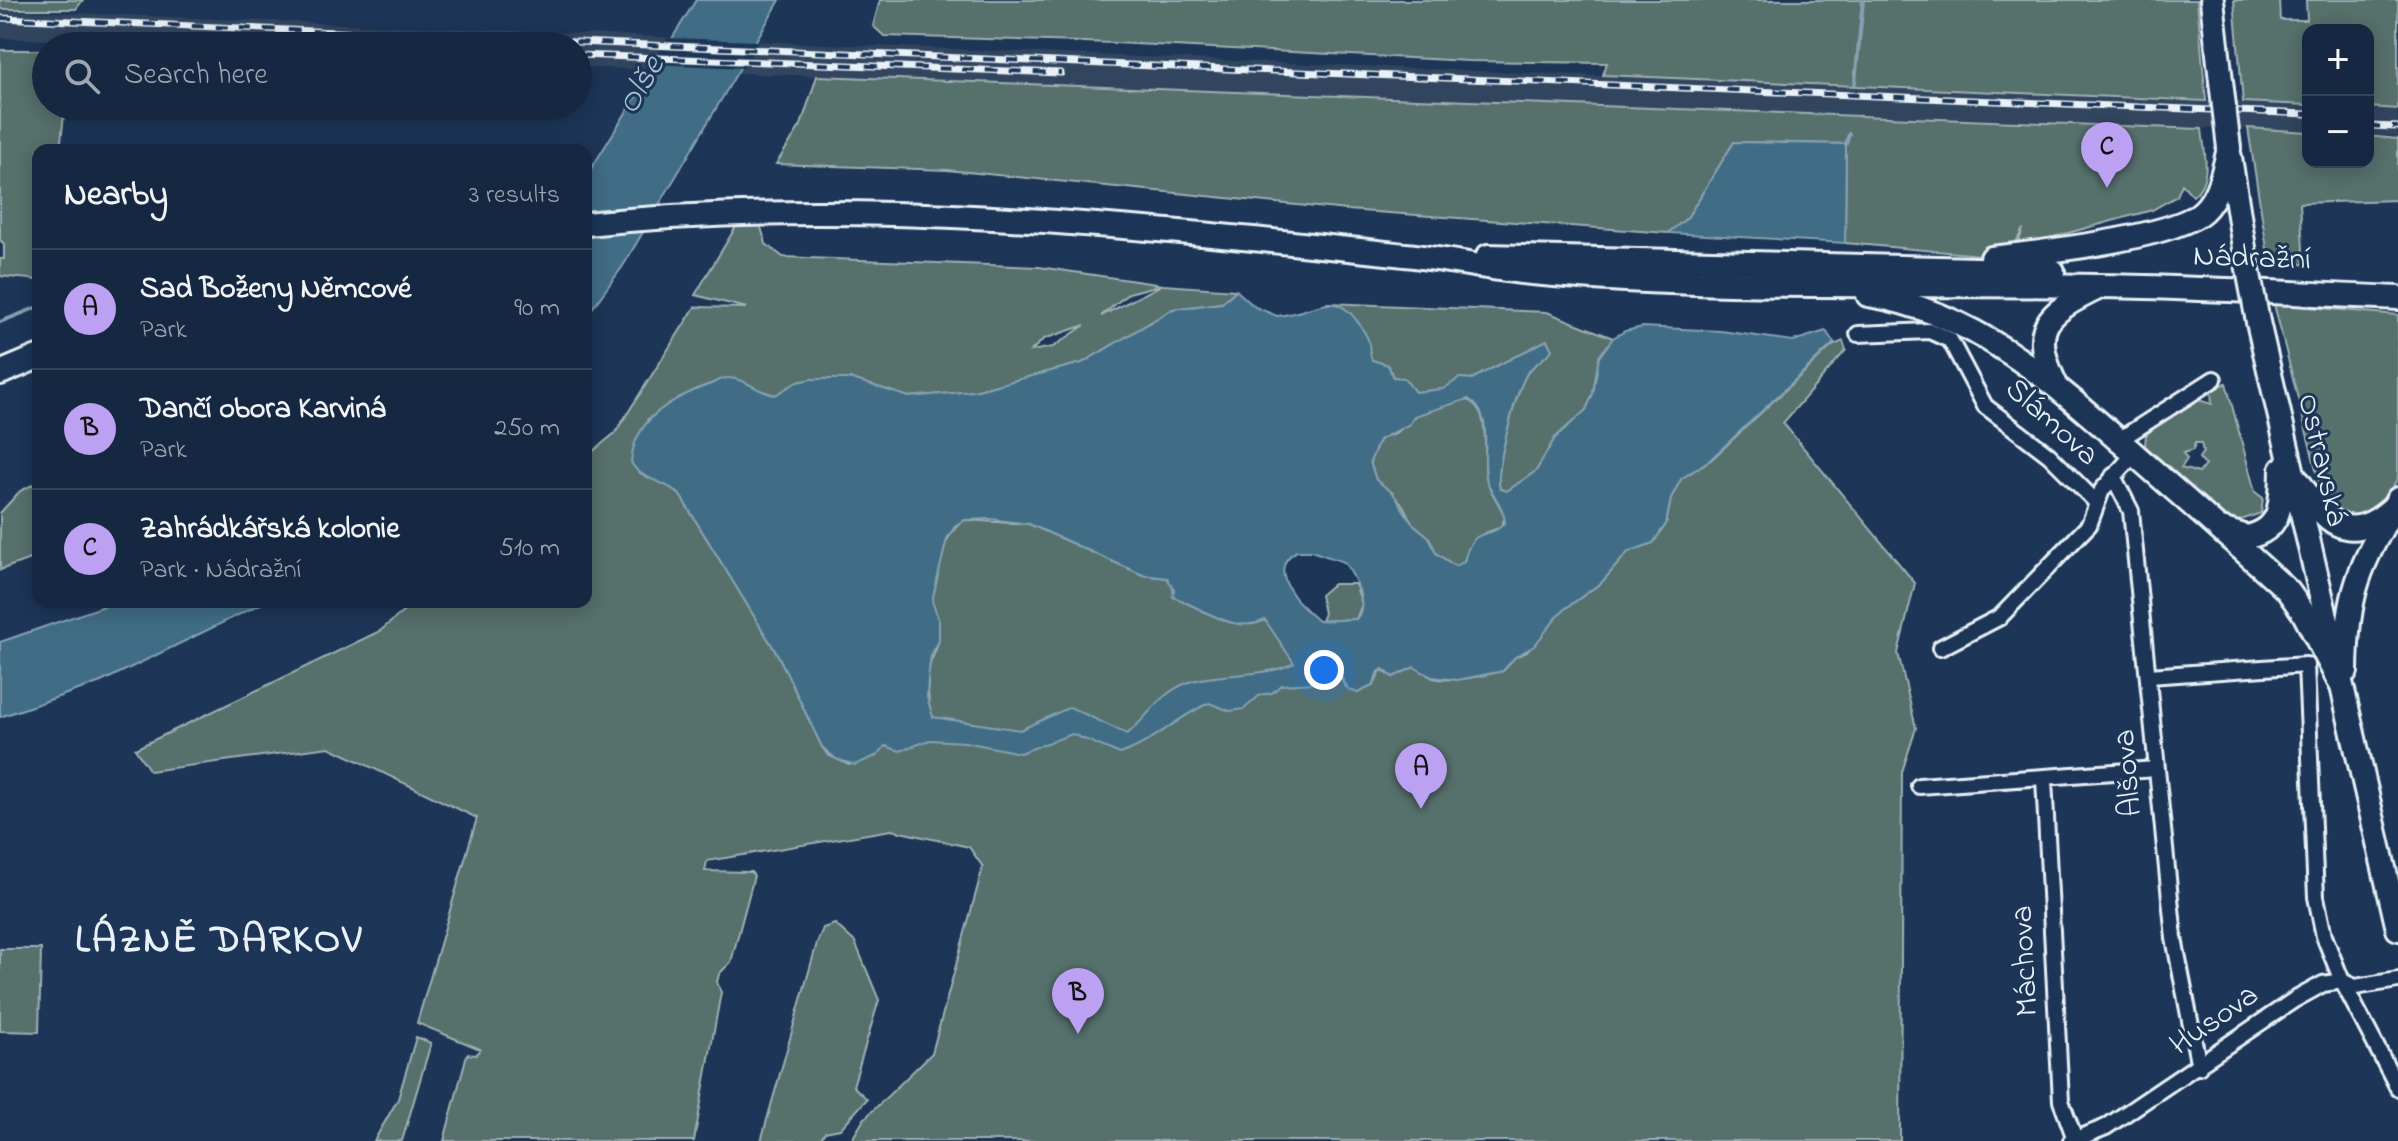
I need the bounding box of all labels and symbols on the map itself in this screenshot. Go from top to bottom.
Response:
water label: Olše [605,46,680,125]
pin: C [2081,122,2133,188]
street label: Nádražní [2192,233,2312,285]
street label: Slámova [1993,368,2109,478]
street label: Ostravská [2283,389,2359,531]
your location [1304,650,1344,690]
street label: Alšova [2102,727,2156,819]
pin: A [1395,743,1447,809]
street label: Máchova [2000,904,2052,1018]
district label: LÁZNĚ DARKOV [75,912,363,971]
pin: B [1052,968,1104,1034]
street label: Husova [2161,973,2269,1069]

